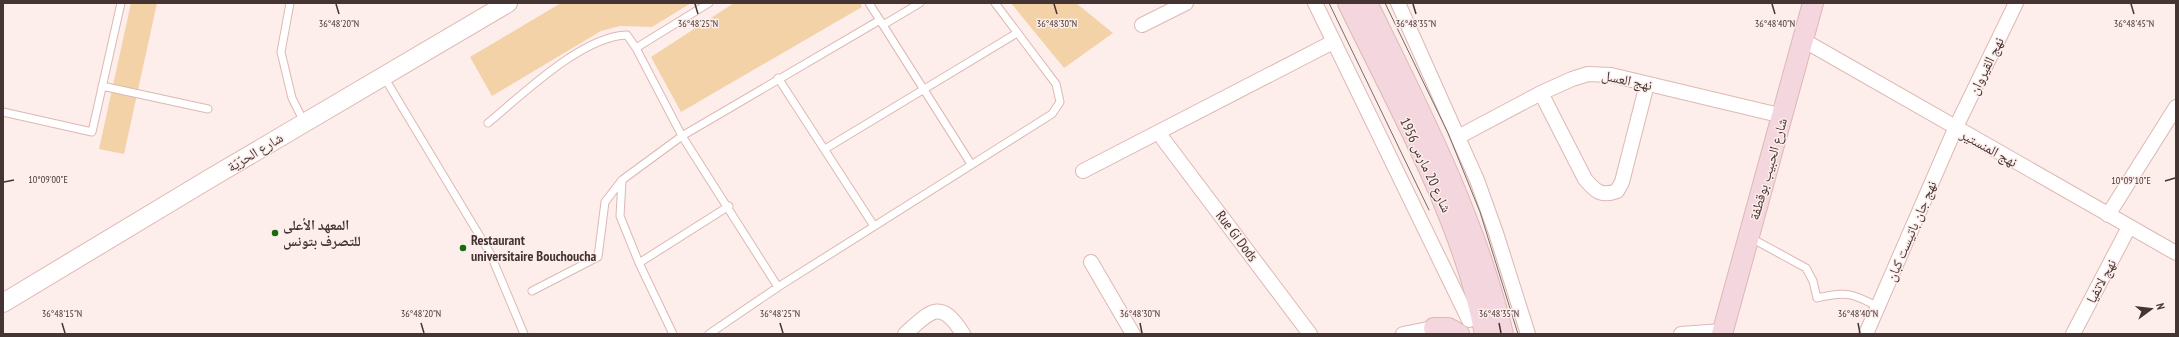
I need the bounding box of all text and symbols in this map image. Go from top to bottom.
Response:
text: 36°48'20"N [319,17,359,30]
text: 36°48'25"N [678,17,718,30]
text: 36°48'30"N [1037,17,1077,30]
text: 36°48'35"N [1396,17,1436,30]
text: 36°48'40"N [1755,17,1795,30]
text: 36°48'45"N [2114,17,2154,30]
street label: نهج القيروان [1964,34,2009,98]
street label: نهج العسل [1600,66,1654,95]
street label: شارع 20 مارس 1956 [1395,115,1456,216]
street label: شارع الحبيب بوقطفة [1745,116,1792,223]
street label: نهج المنستير [1956,124,2021,172]
street label: شارع الحرّيّة [224,128,287,177]
text: 10°09'00"E [28,173,68,186]
text: 10°09'10"E [2111,174,2151,187]
street label: نهج جان باتيست كبان [1882,178,1941,284]
street label: Rue Gi Dods [1212,207,1262,265]
place label: المعهد الأعلى للتصرف بتونس [283,216,361,250]
marker: المعهد الأعلى للتصرف بتونس [270,228,280,238]
place label: Restaurant universitaire Bouchoucha [471,231,596,265]
marker: Restaurant universitaire Bouchoucha [458,243,468,253]
street label: نهج لاتفيا [2082,256,2121,307]
north arrow [2131,289,2171,329]
text: N [2153,302,2168,311]
text: 36°48'15"N [42,307,82,320]
text: 36°48'20"N [401,307,441,320]
text: 36°48'25"N [760,307,800,320]
text: 36°48'30"N [1120,307,1160,320]
text: 36°48'35"N [1479,307,1519,320]
text: 36°48'40"N [1838,307,1878,320]

